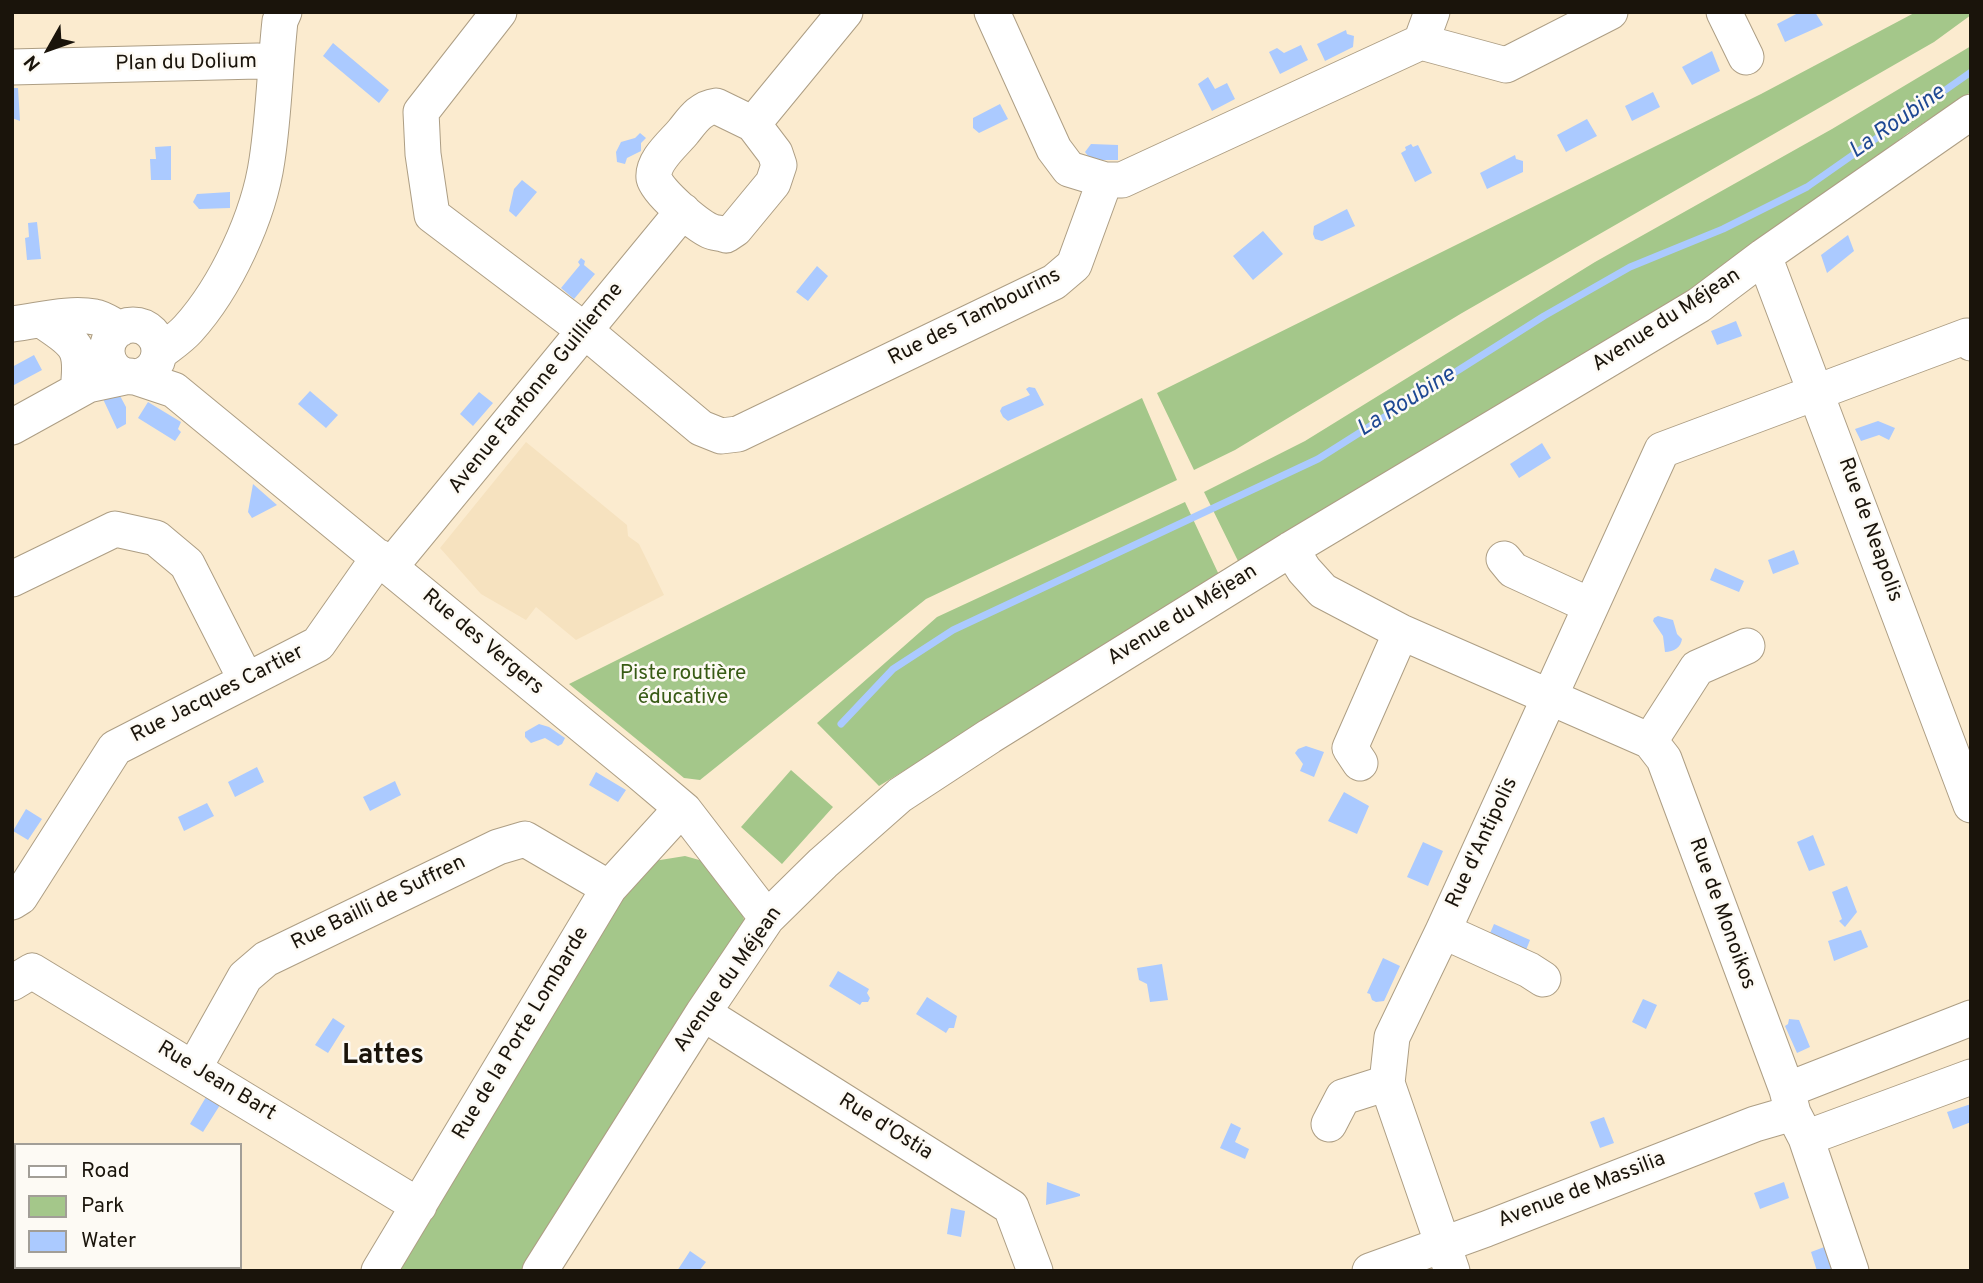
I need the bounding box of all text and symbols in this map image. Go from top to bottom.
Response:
north arrow [14,14,84,84]
text: N [19,50,46,75]
street label: Plan du Dolium [115,50,257,78]
water label: La Roubine [1845,80,1951,166]
street label: Rue des Tambourins [885,264,1065,372]
street label: Avenue du Méjean [1588,264,1746,378]
street label: Avenue Fanfonne Guillierme [444,279,630,499]
water label: La Roubine [1353,362,1461,444]
street label: Rue de Neapolis [1831,454,1907,606]
street label: Avenue du Méjean [1104,560,1262,672]
street label: Rue des Vergers [416,585,548,701]
street label: Rue Jacques Cartier [127,641,309,749]
park label: Piste routière éducative [620,662,746,712]
street label: Rue d'Antipolis [1442,774,1524,912]
street label: Rue de Monoikos [1682,835,1760,993]
street label: Rue Bailli de Suffren [288,851,470,957]
street label: Avenue du Méjean [669,902,789,1058]
street label: Rue de la Porte Lombarde [448,923,596,1145]
street label: Rue Jean Bart [152,1037,280,1127]
district label: Lattes [342,1040,424,1074]
street label: Rue d'Ostia [833,1089,937,1167]
legend [14,1143,242,1269]
street label: Avenue de Massilia [1495,1147,1669,1235]
text: Road [81,1158,130,1185]
text: Park [81,1193,124,1220]
text: Water [81,1228,136,1255]

